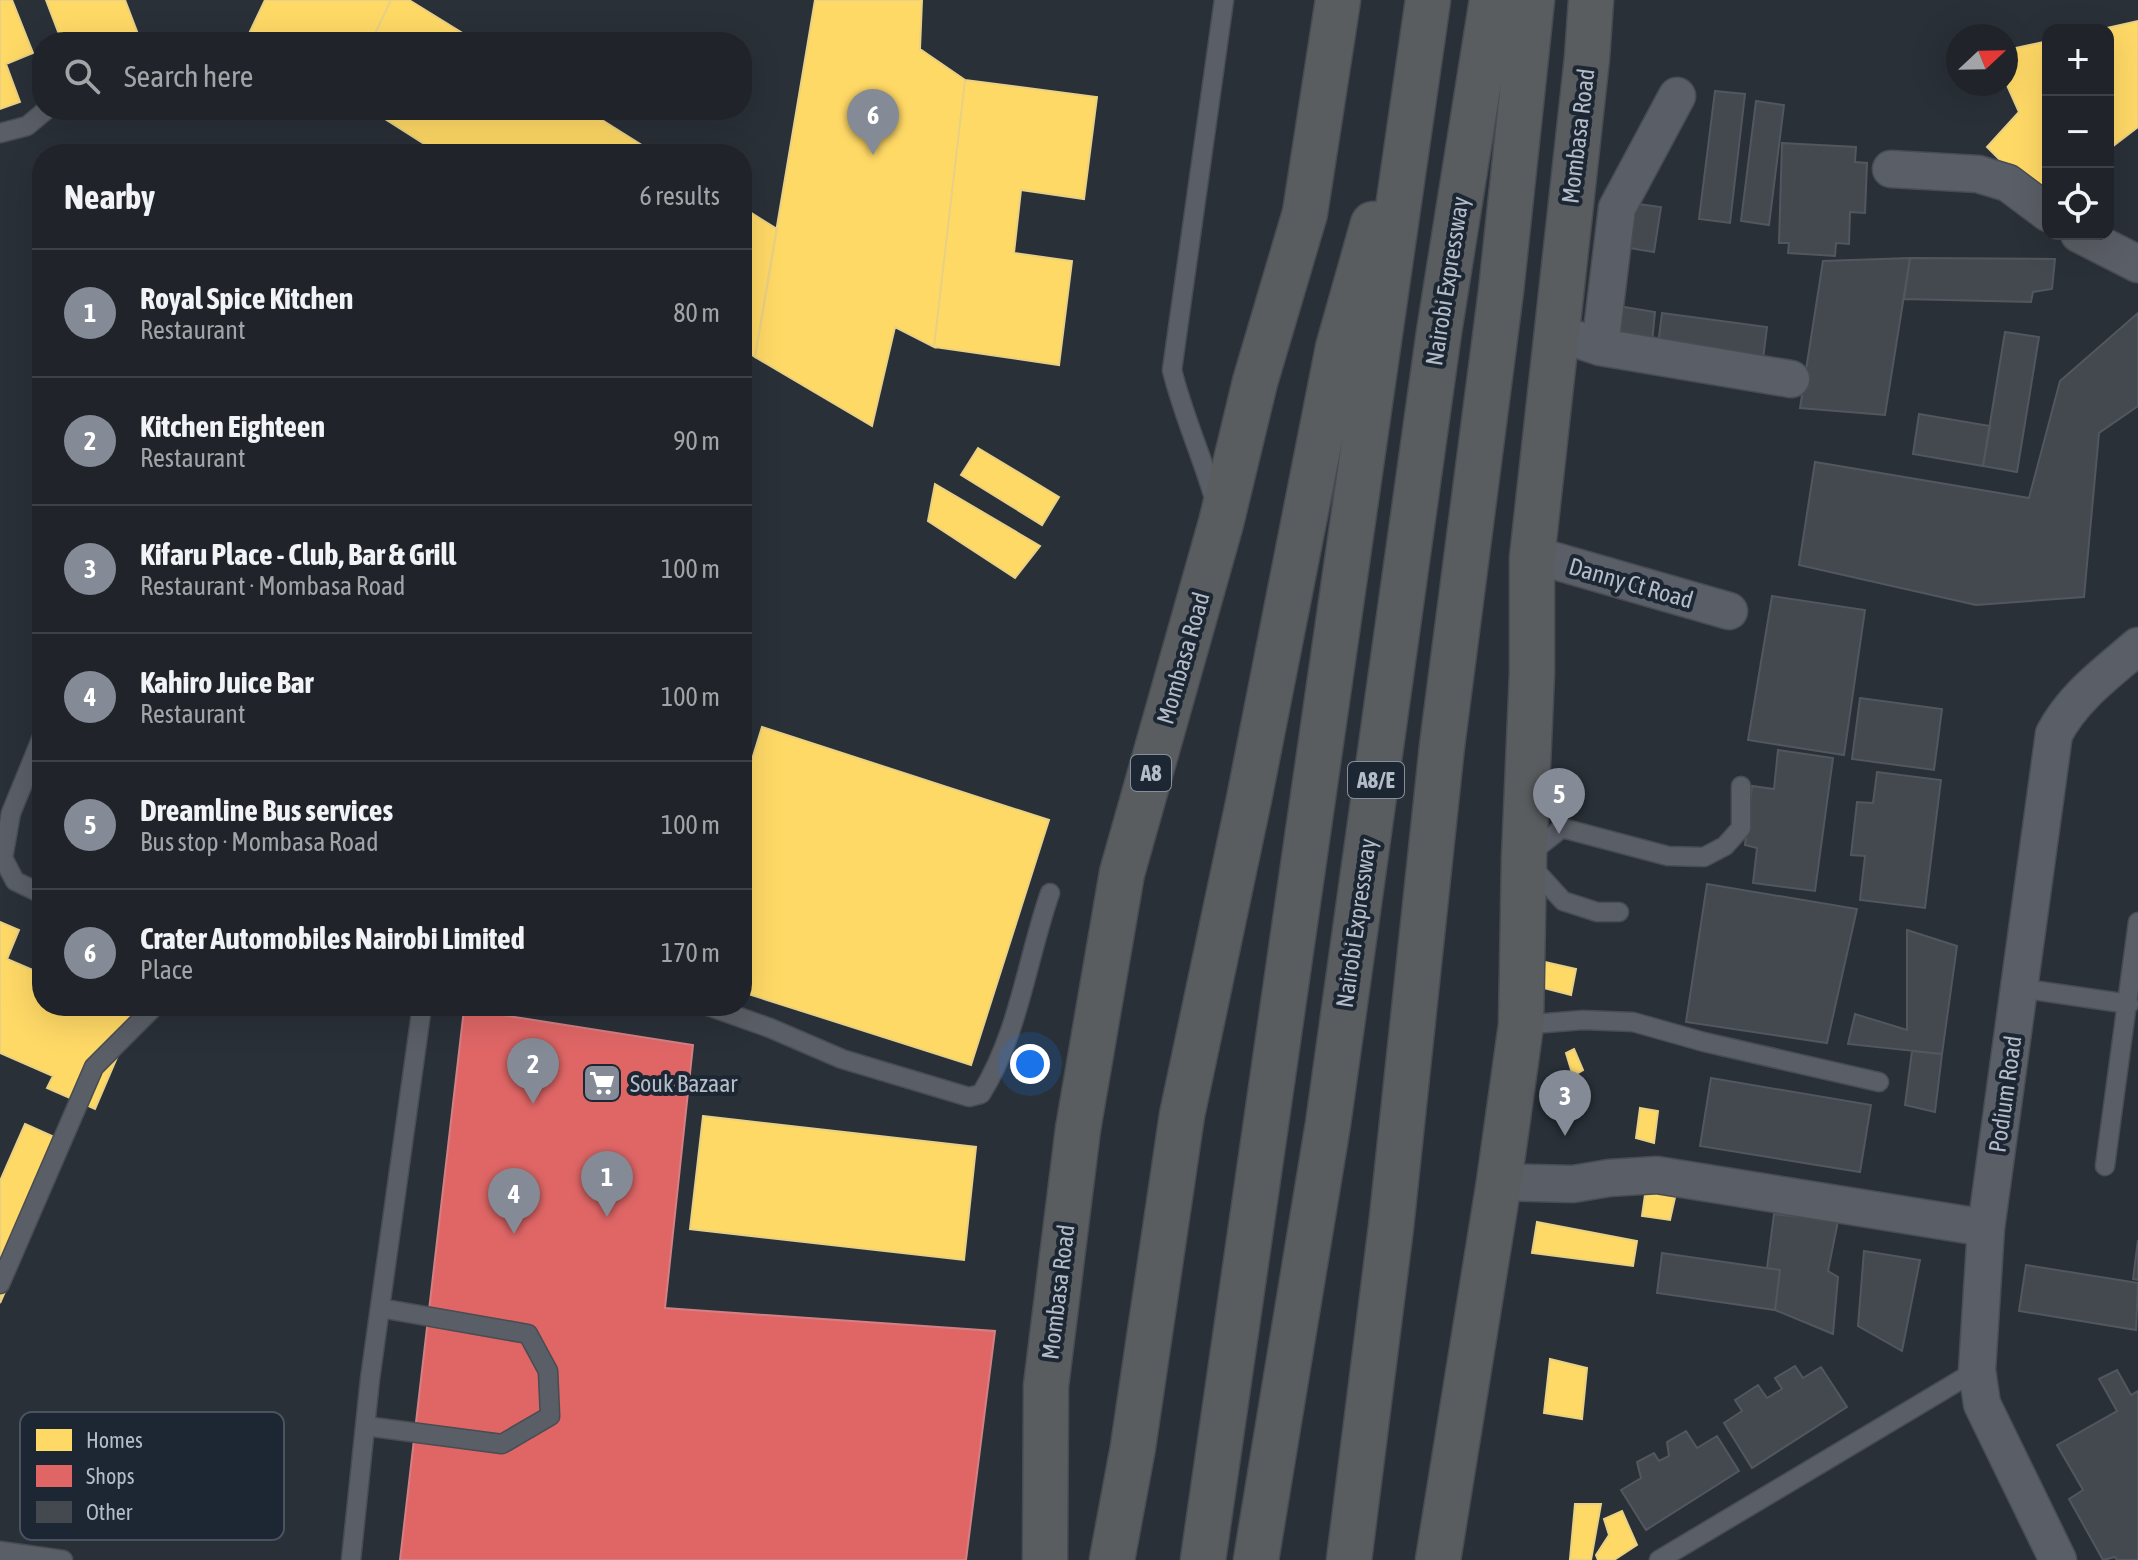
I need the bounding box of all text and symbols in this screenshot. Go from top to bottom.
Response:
north arrow [1946,24,2018,96]
map controls [2042,24,2114,240]
button: + [2042,24,2114,96]
search box [32,32,752,120]
icon: search [60,54,104,98]
text: Search here [124,59,253,93]
street label: Mombasa Road [1556,67,1600,205]
pin: 6 [847,89,899,155]
button: − [2042,96,2114,168]
button: locate [2042,168,2114,240]
text: Nearby [64,177,155,216]
text: 6 results [639,181,720,211]
street label: Nairobi Expressway [1420,194,1474,367]
text: Royal Spice Kitchen [140,281,353,315]
text: 1 [84,298,96,328]
text: 80 m [673,298,720,328]
text: Restaurant [140,315,245,345]
text: Kitchen Eighteen [140,409,325,443]
text: 2 [84,426,96,456]
text: 90 m [673,426,720,456]
text: Restaurant [140,443,245,473]
text: Kifaru Place - Club, Bar & Grill [140,537,456,571]
street label: Danny Ct Road [1566,552,1696,614]
text: 3 [84,554,96,584]
text: 100 m [661,554,720,584]
text: Restaurant · Mombasa Road [140,571,405,601]
street label: Mombasa Road [1151,589,1215,727]
text: Kahiro Juice Bar [140,665,313,699]
text: 4 [84,682,96,712]
text: 100 m [661,682,720,712]
text: Restaurant [140,699,245,729]
road number: A8 [1131,755,1171,791]
road number: A8/E [1348,762,1404,798]
pin: 5 [1533,768,1585,834]
text: Dreamline Bus services [140,793,393,827]
text: 5 [84,810,96,840]
text: 100 m [661,810,720,840]
text: Bus stop · Mombasa Road [140,827,379,857]
street label: Nairobi Expressway [1331,836,1381,1009]
text: Crater Automobiles Nairobi Limited [140,921,525,955]
text: 6 [84,938,96,968]
text: 170 m [661,938,720,968]
text: Place [140,955,193,985]
street label: Podium Road [1983,1034,2027,1154]
pin: 2 [507,1038,559,1104]
your location [1010,1044,1050,1084]
supermarket icon: Souk Bazaar [581,1062,623,1104]
place label: Souk Bazaar [630,1070,738,1097]
pin: 3 [1539,1070,1591,1136]
pin: 1 [581,1151,633,1217]
pin: 4 [488,1168,540,1234]
street label: Mombasa Road [1036,1223,1080,1361]
legend [20,1412,284,1540]
text: Homes [86,1427,143,1453]
text: Shops [86,1463,135,1489]
text: Other [86,1499,133,1525]

